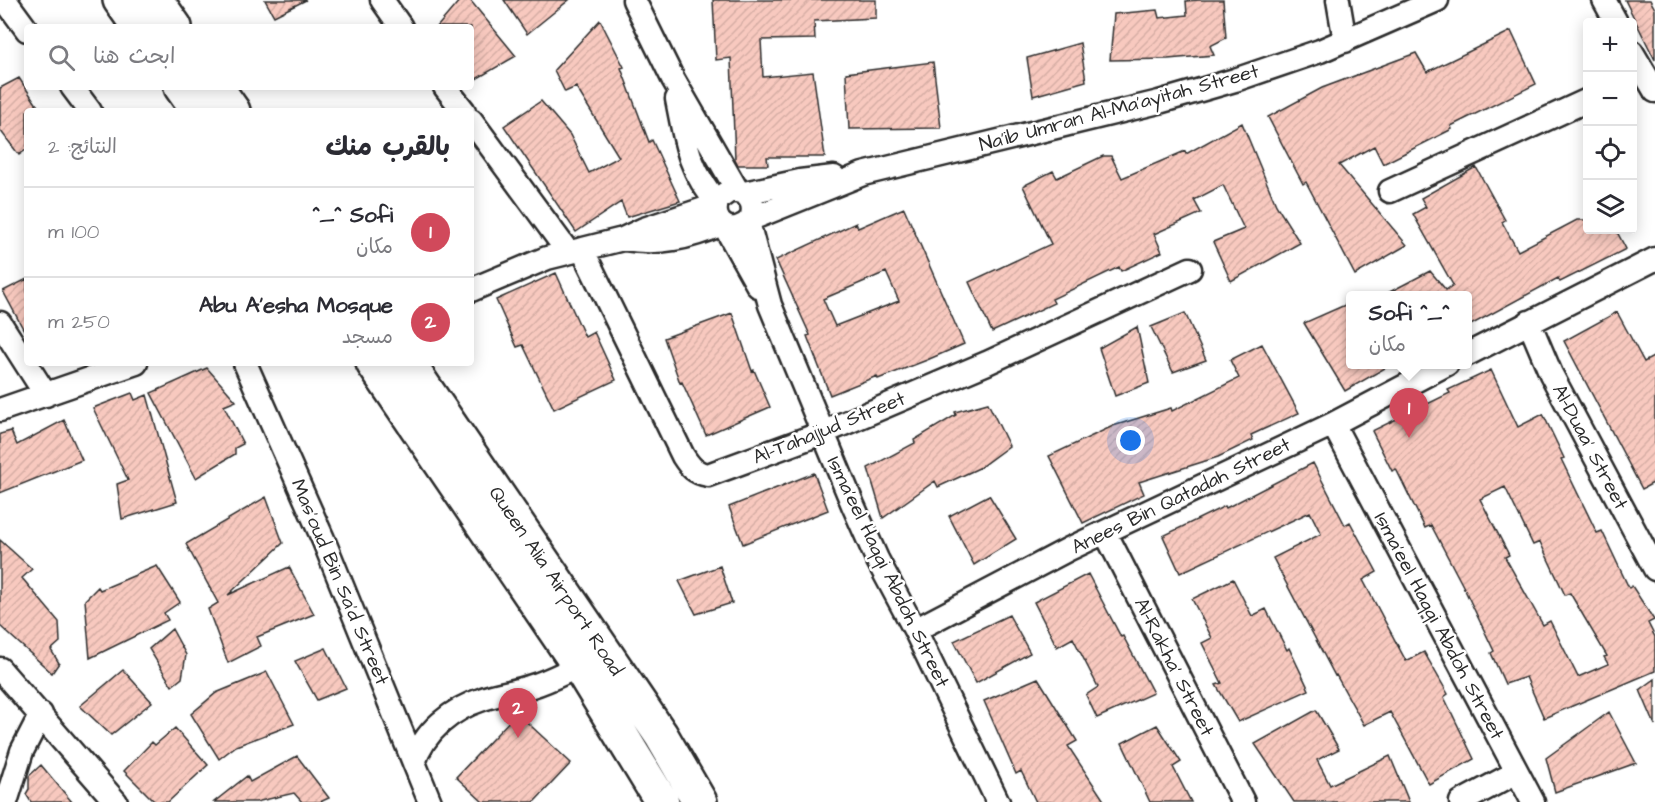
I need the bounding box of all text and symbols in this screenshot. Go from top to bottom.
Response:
map controls [1583,18,1637,234]
button: + [1583,18,1637,72]
search box [24,24,474,90]
icon: search [45,41,78,74]
text: ابحث هنا [93,41,175,72]
street label: Na'ib Umran Al-Ma'ayitah Street [976,57,1262,160]
button: − [1583,72,1637,126]
button: locate [1583,126,1637,180]
text: بالقرب منك [326,129,450,165]
text: النتائج: 2 [48,133,117,161]
button: layers [1583,180,1637,234]
text: Sofi ^_^ [313,200,393,231]
text: 100 m [48,218,99,246]
text: 1 [429,218,432,246]
text: مكان [356,233,393,261]
text: Abu A'esha Mosque [199,290,393,321]
popup [1346,291,1472,369]
text: Sofi ^_^ [1369,298,1449,329]
text: 250 m [48,308,110,336]
text: 2 [425,308,436,336]
text: مسجد [342,323,393,351]
text: مكان [1369,331,1406,359]
street label: Al-Duaa' Street [1545,379,1635,515]
street label: Al-Tahajjud Street [749,385,909,471]
pin: 1 [1390,388,1428,438]
your location [1116,426,1145,455]
street label: Anees Bin Qatadah Street [1067,431,1295,561]
street label: Isma'eel Haqqi Abdoh Street [820,452,956,692]
street label: Mas'oud Bin Sa'd Street [284,475,396,689]
street label: Queen Alia Airport Road [482,481,630,681]
street label: Isma'eel Haqqi Abdoh Street [1367,507,1511,745]
street label: Al-Rakha' Street [1127,593,1221,741]
pin: 2 [498,688,538,738]

